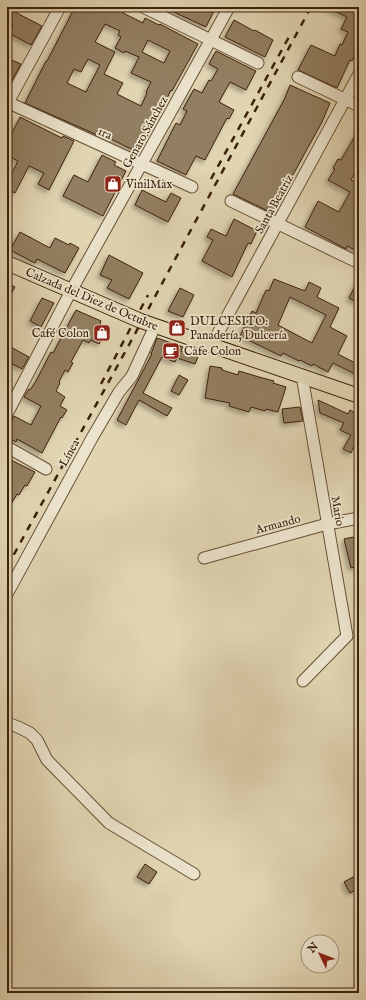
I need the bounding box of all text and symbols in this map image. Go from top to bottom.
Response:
street label: Genaro Sánchez [119,93,172,171]
street label: 1ra [95,124,115,144]
street label: Santa Beatriz [252,172,297,237]
shop icon: VinilMax [103,174,123,194]
place label: VinilMax [125,177,172,192]
street label: Calzada del Diez de Octubre [23,265,161,334]
place label: DULCESITO: Panadería, Dulcería [190,314,288,343]
shop icon: DULCESITO: Panadería, Dulcería [167,318,187,338]
shop icon: Café Colon [92,323,112,343]
place label: Café Colon [32,326,90,341]
cafe icon: Cafe Colon [161,341,181,361]
place label: Cafe Colon [184,344,242,359]
street label: Línea [56,436,83,469]
street label: Mario [327,495,348,528]
street label: Armando [253,511,303,538]
north arrow [300,934,340,974]
text: N [304,939,322,957]

